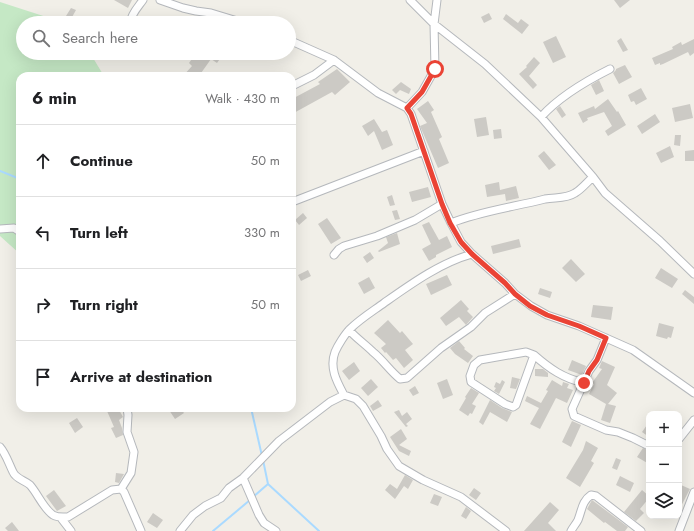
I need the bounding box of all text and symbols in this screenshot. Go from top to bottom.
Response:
search box [16,16,296,60]
icon: search [30,27,52,49]
text: Search here [62,27,138,49]
route start [426,60,444,78]
text: 6 min [32,86,77,110]
text: Walk · 430 m [205,89,280,108]
icon: ahead [32,150,54,172]
text: Continue [70,150,133,172]
text: 50 m [251,151,280,170]
icon: left [32,222,54,244]
text: Turn left [70,222,128,244]
text: 330 m [244,223,280,242]
icon: right [32,294,54,316]
text: Turn right [70,294,138,316]
text: 50 m [251,295,280,314]
icon: arrive [32,366,54,388]
text: Arrive at destination [70,366,212,388]
route end [575,374,593,392]
map controls [646,411,682,519]
button: + [646,411,682,447]
button: − [646,447,682,483]
button: layers [646,483,682,519]

